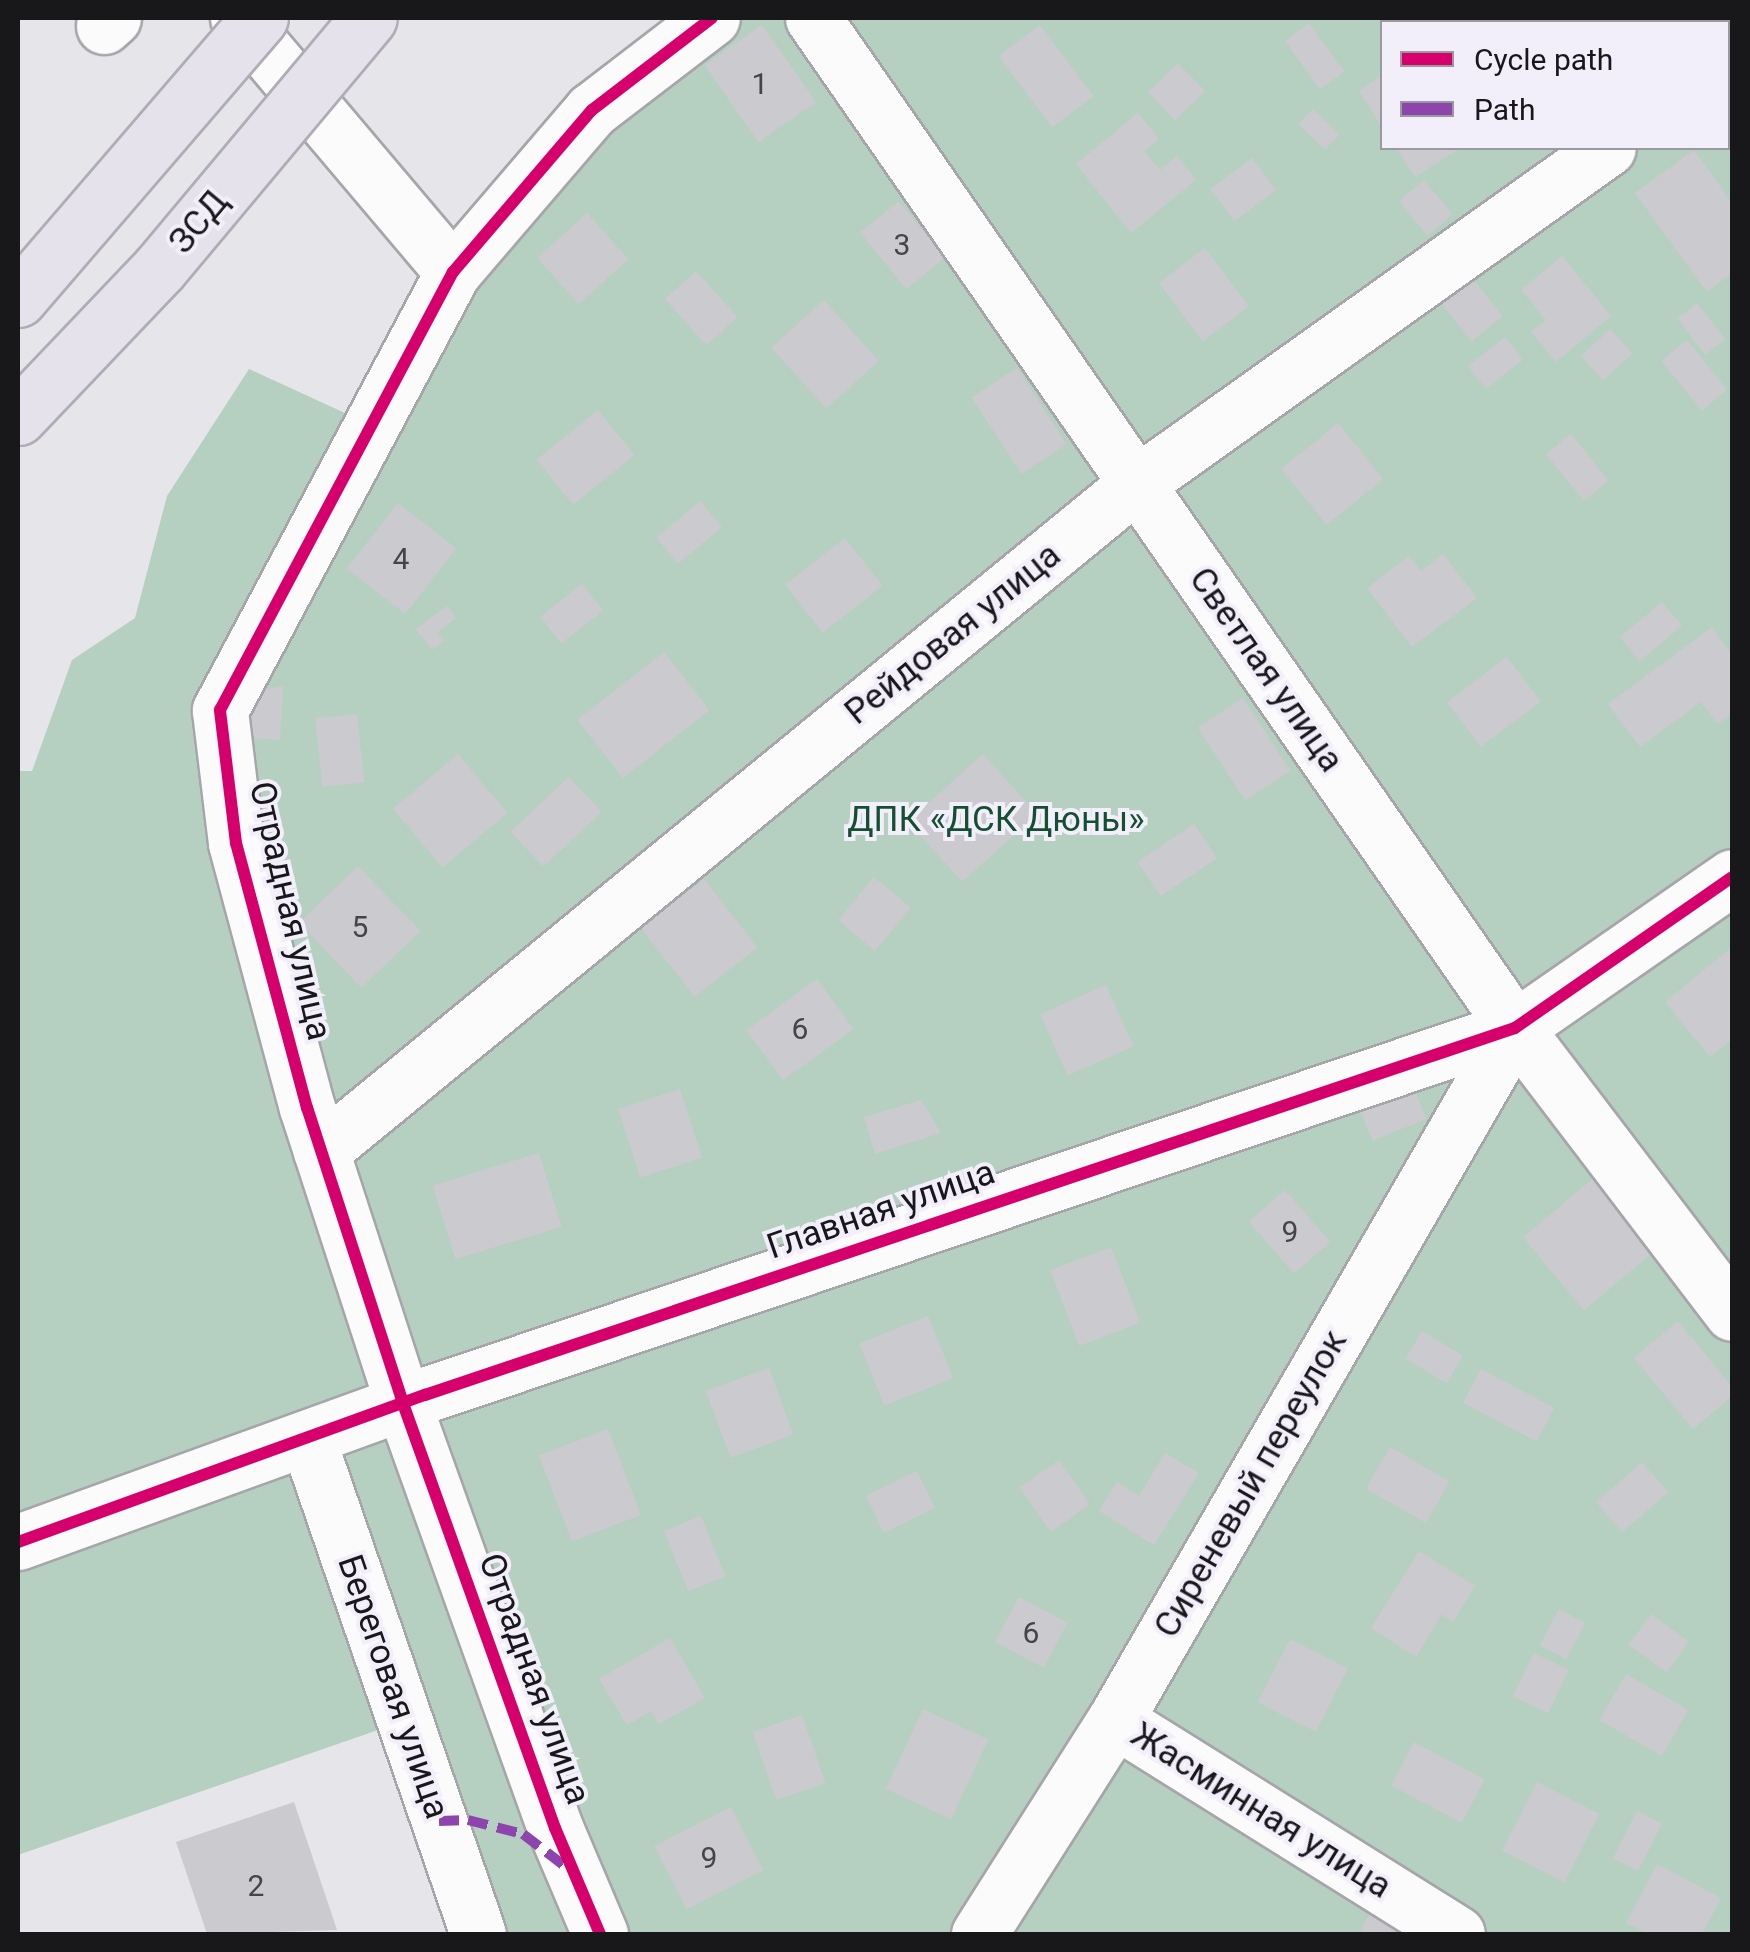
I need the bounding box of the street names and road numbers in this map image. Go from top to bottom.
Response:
street label: ЗСД [160,182,238,262]
street label: Рейдовая улица [837,534,1069,734]
street label: Светлая улица [1180,560,1352,780]
street label: Отрадная улица [240,778,340,1044]
street label: Главная улица [762,1151,1000,1269]
street label: Сиреневый переулок [1146,1323,1356,1645]
street label: Отрадная улица [469,1548,599,1810]
street label: Береговая улица [328,1550,458,1824]
street label: Жасминная улица [1123,1714,1399,1908]

